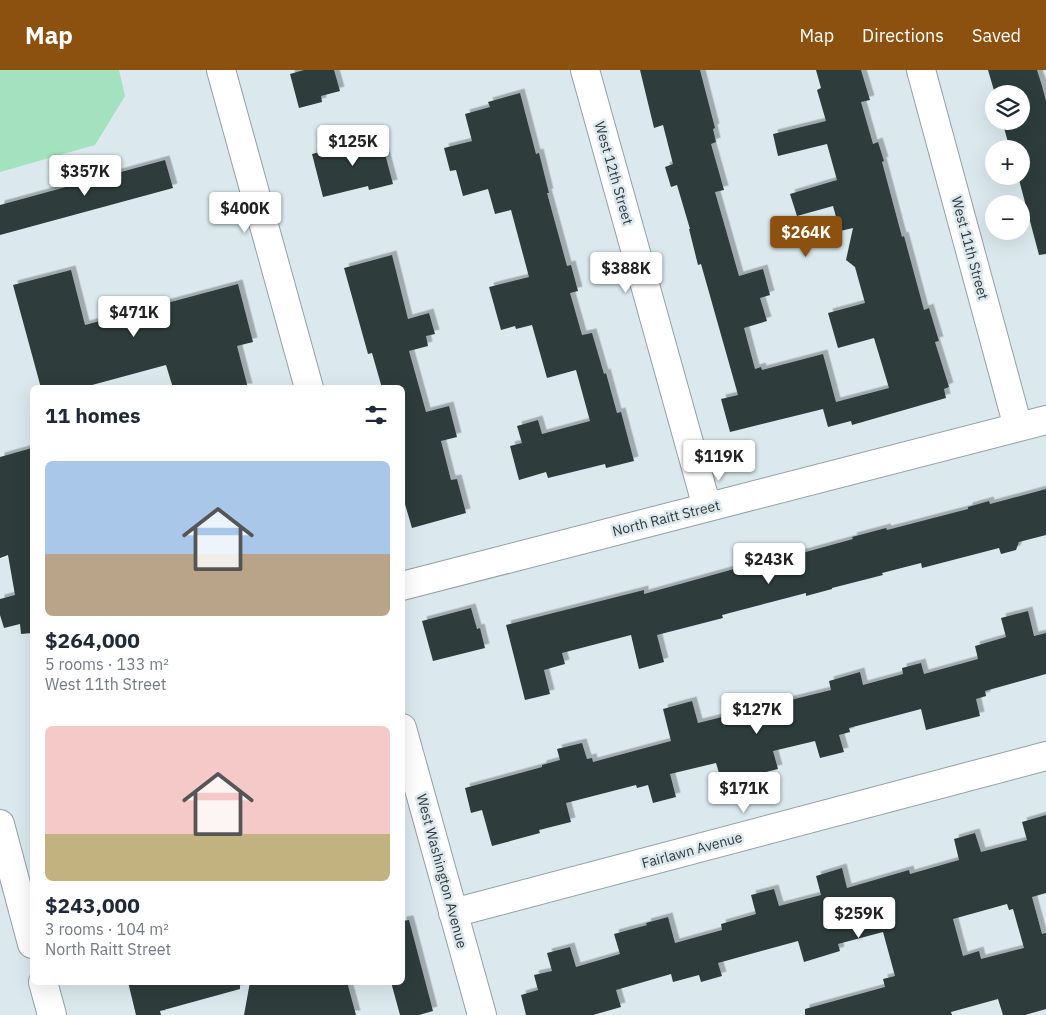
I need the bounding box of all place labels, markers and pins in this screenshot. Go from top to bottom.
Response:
pin: $125K [318,124,388,167]
pin: $357K [50,154,120,197]
pin: $400K [210,191,280,234]
pin: $264K [771,216,841,258]
pin: $388K [591,252,661,294]
pin: $471K [99,296,169,338]
pin: $119K [684,440,754,482]
pin: $243K [734,542,804,585]
pin: $127K [722,692,792,735]
pin: $171K [709,772,779,814]
pin: $259K [824,896,894,939]

